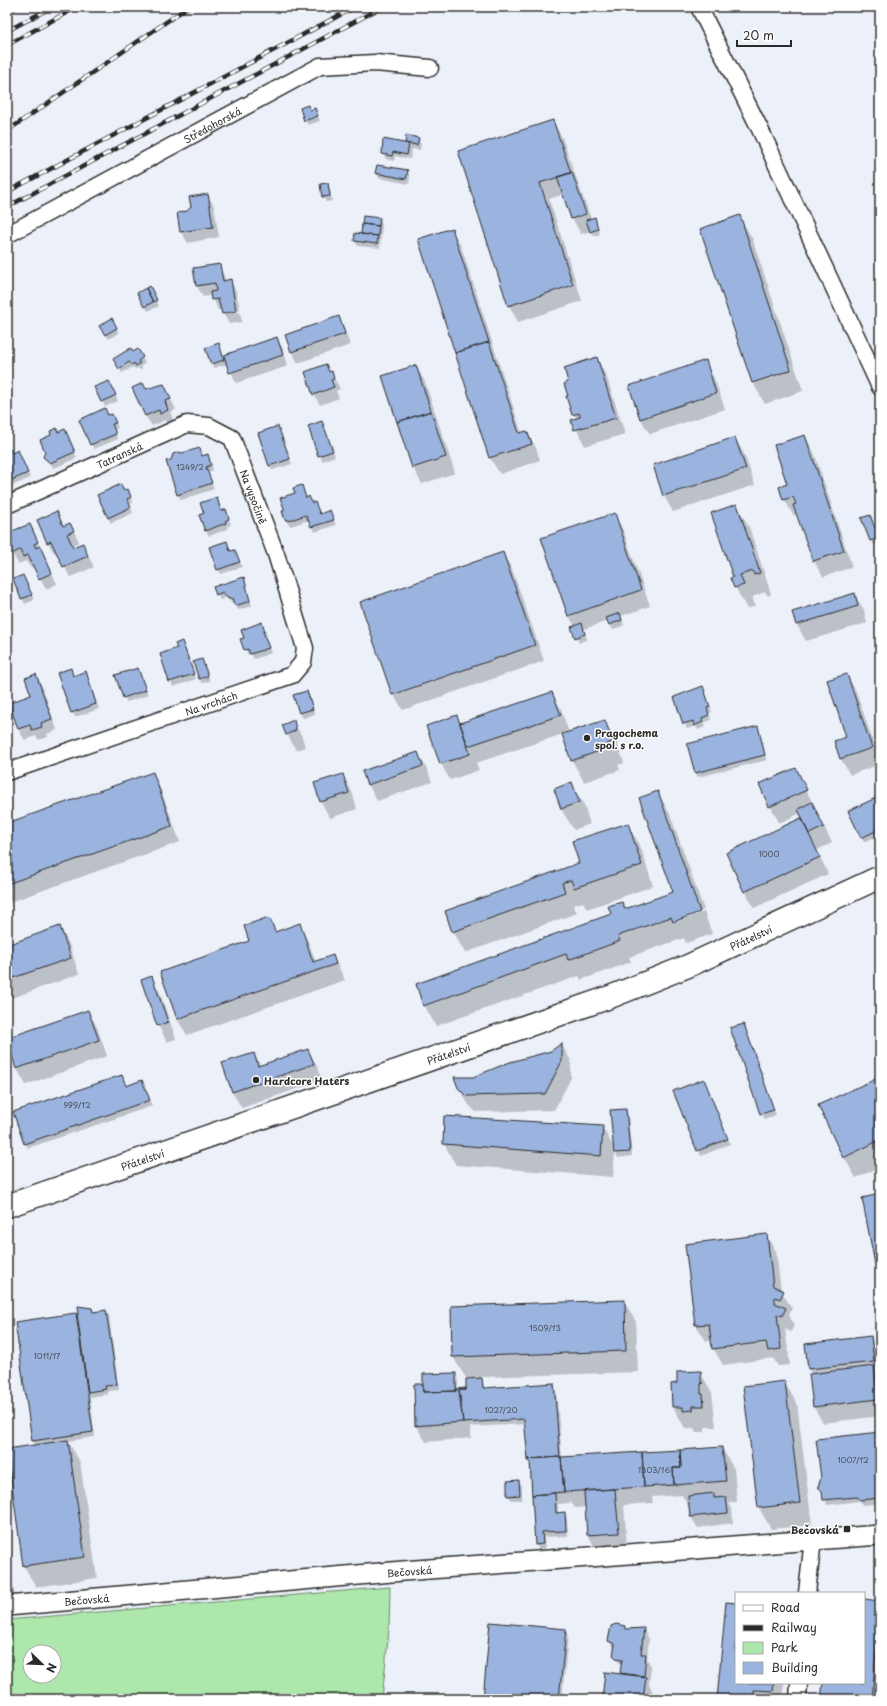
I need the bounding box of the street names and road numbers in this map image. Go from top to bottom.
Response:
street label: Středohorská [180,102,244,146]
street label: Tatranská [94,437,145,471]
street label: Na vysočině [237,467,271,526]
street label: Na vrchách [183,687,239,719]
street label: Přátelství [727,921,775,953]
street label: Přátelství [424,1038,473,1068]
street label: Přátelství [118,1145,166,1174]
street label: Bečovská [386,1561,433,1580]
street label: Bečovská [63,1589,111,1608]

